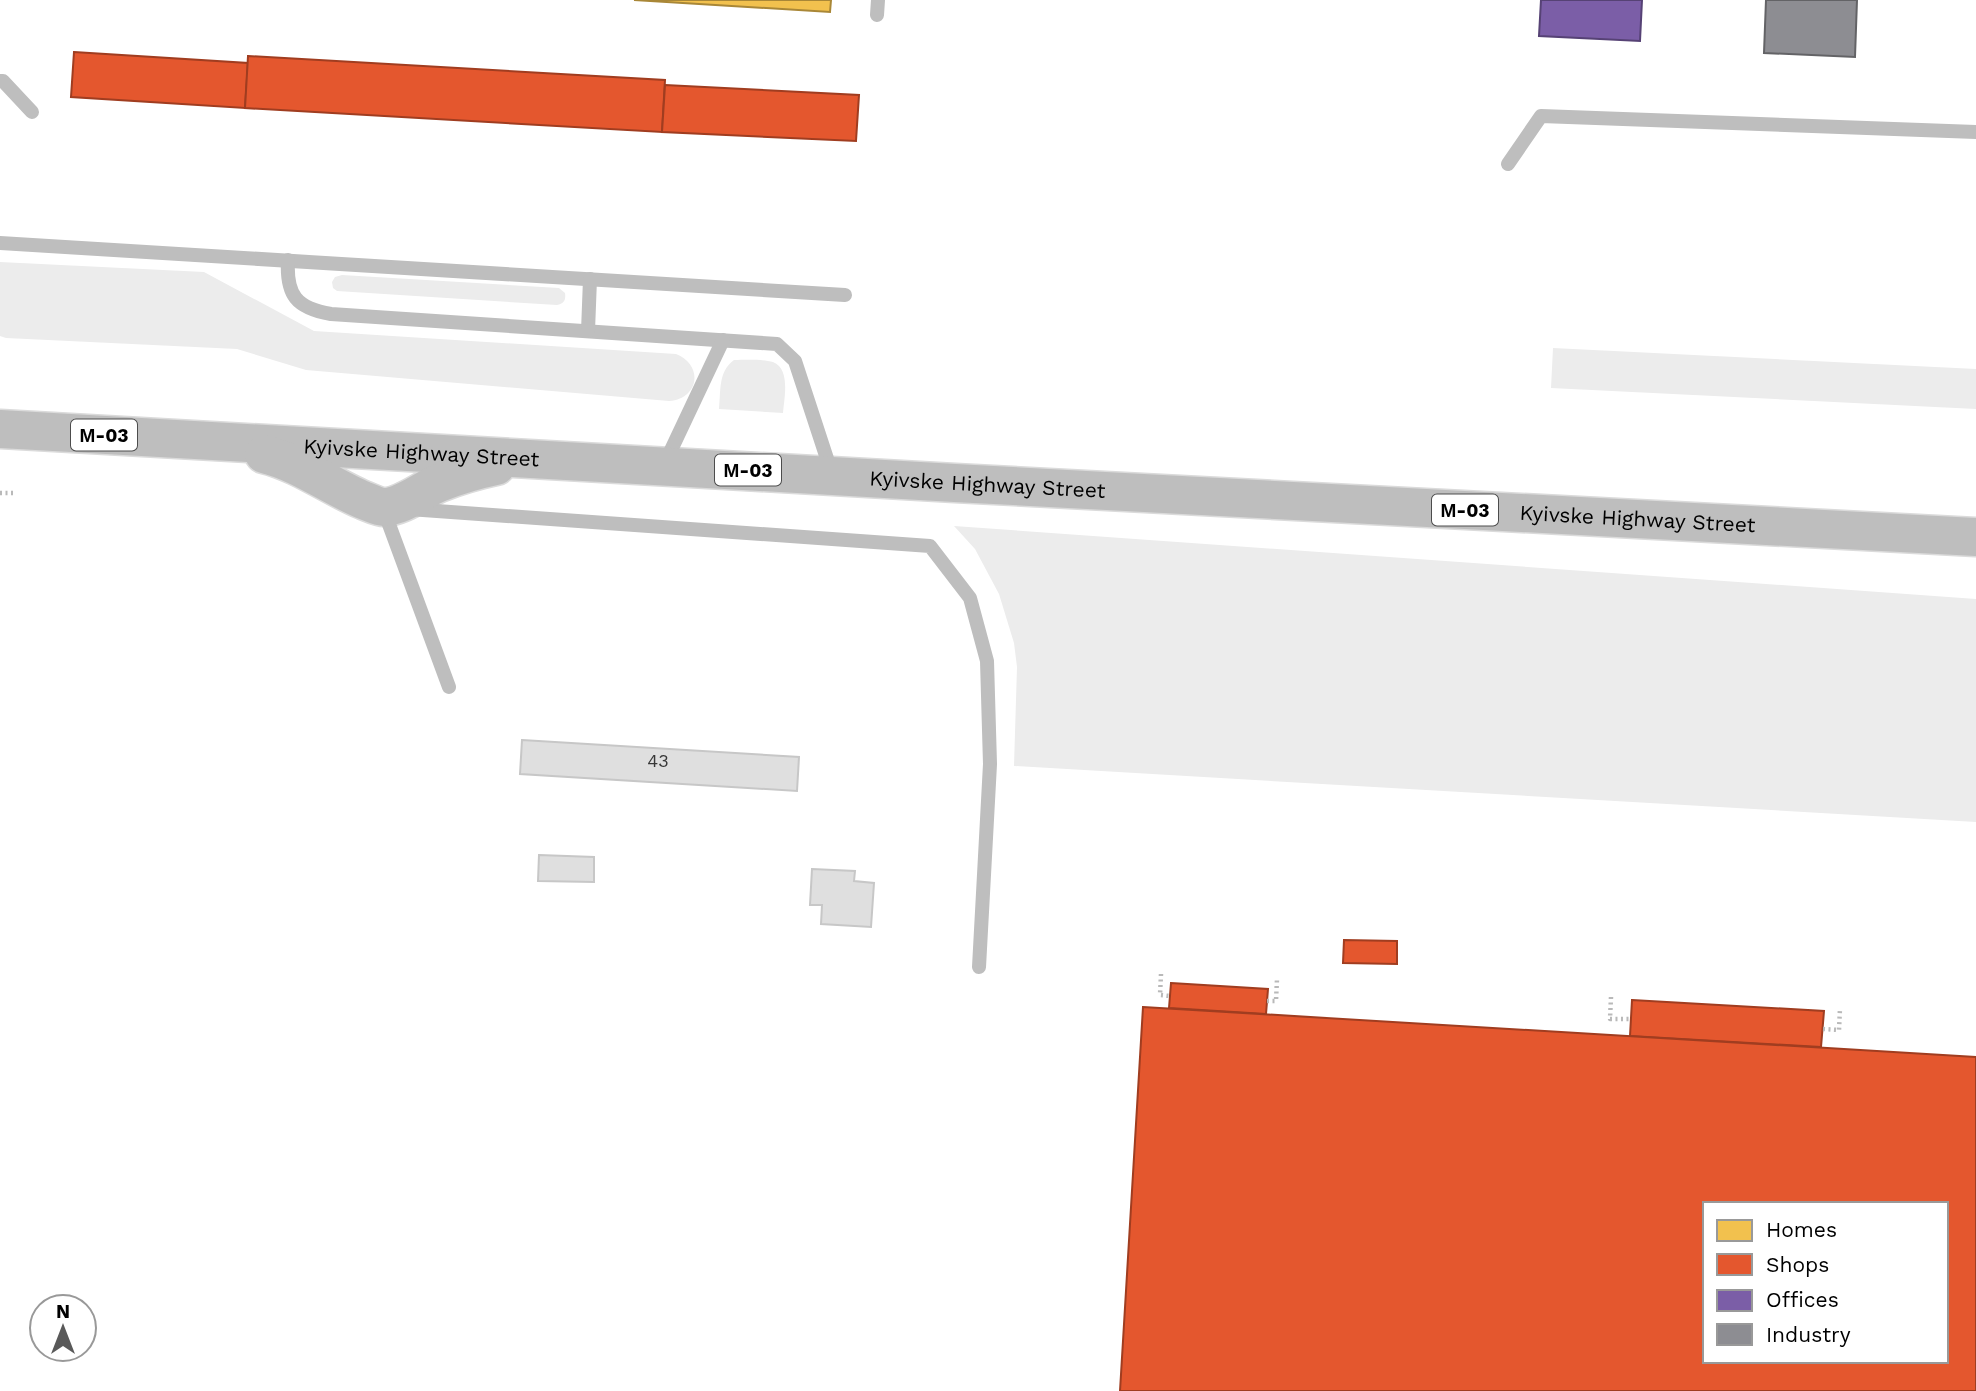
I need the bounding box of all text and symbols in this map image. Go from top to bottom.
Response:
road number: М-03 [71,420,137,450]
street label: Kyivske Highway Street [303,433,540,471]
road number: М-03 [715,454,781,485]
street label: Kyivske Highway Street [869,465,1106,503]
road number: М-03 [1432,495,1498,526]
street label: Kyivske Highway Street [1519,500,1756,537]
house number: 43 [647,750,669,771]
legend [1703,1202,1948,1363]
text: Homes [1766,1217,1837,1242]
text: Shops [1766,1252,1829,1277]
text: Offices [1766,1287,1839,1312]
north arrow [28,1293,98,1363]
text: N [56,1300,70,1323]
text: Industry [1766,1322,1851,1347]

